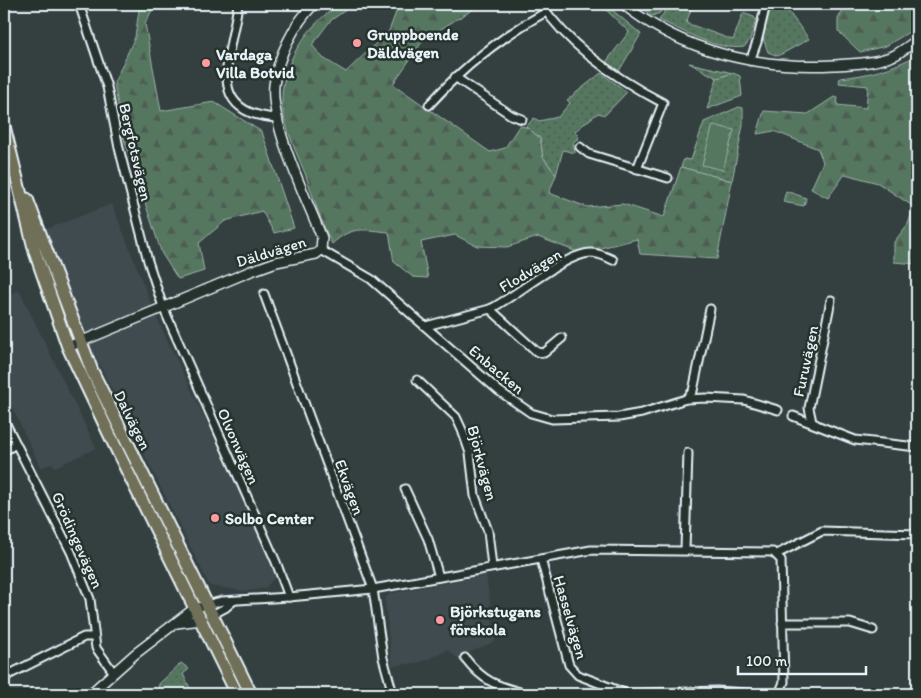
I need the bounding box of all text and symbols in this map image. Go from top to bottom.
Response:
place label: Gruppboende Däldvägen [367,25,459,63]
marker: Gruppboende Däldvägen [351,37,363,49]
place label: Vardaga Villa Botvid [216,45,295,82]
marker: Vardaga Villa Botvid [200,57,212,69]
street label: Bergfotsvägen [115,101,156,203]
street label: Däldvägen [234,232,309,271]
street label: Flodvägen [496,244,565,296]
street label: Furuvägen [789,324,822,399]
street label: Enbacken [465,341,529,398]
street label: Dalvägen [110,387,155,453]
street label: Olvonvägen [213,405,264,487]
street label: Björkvägen [463,423,502,503]
street label: Ekvägen [331,457,368,518]
street label: Grödingevägen [48,489,107,591]
place label: Solbo Center [225,509,314,528]
marker: Solbo Center [209,512,221,524]
street label: Hasselvägen [549,573,592,661]
place label: Björkstugans förskola [450,602,541,639]
marker: Björkstugans förskola [434,614,446,626]
scale bar [738,643,866,675]
text: 100 m [746,652,788,670]

